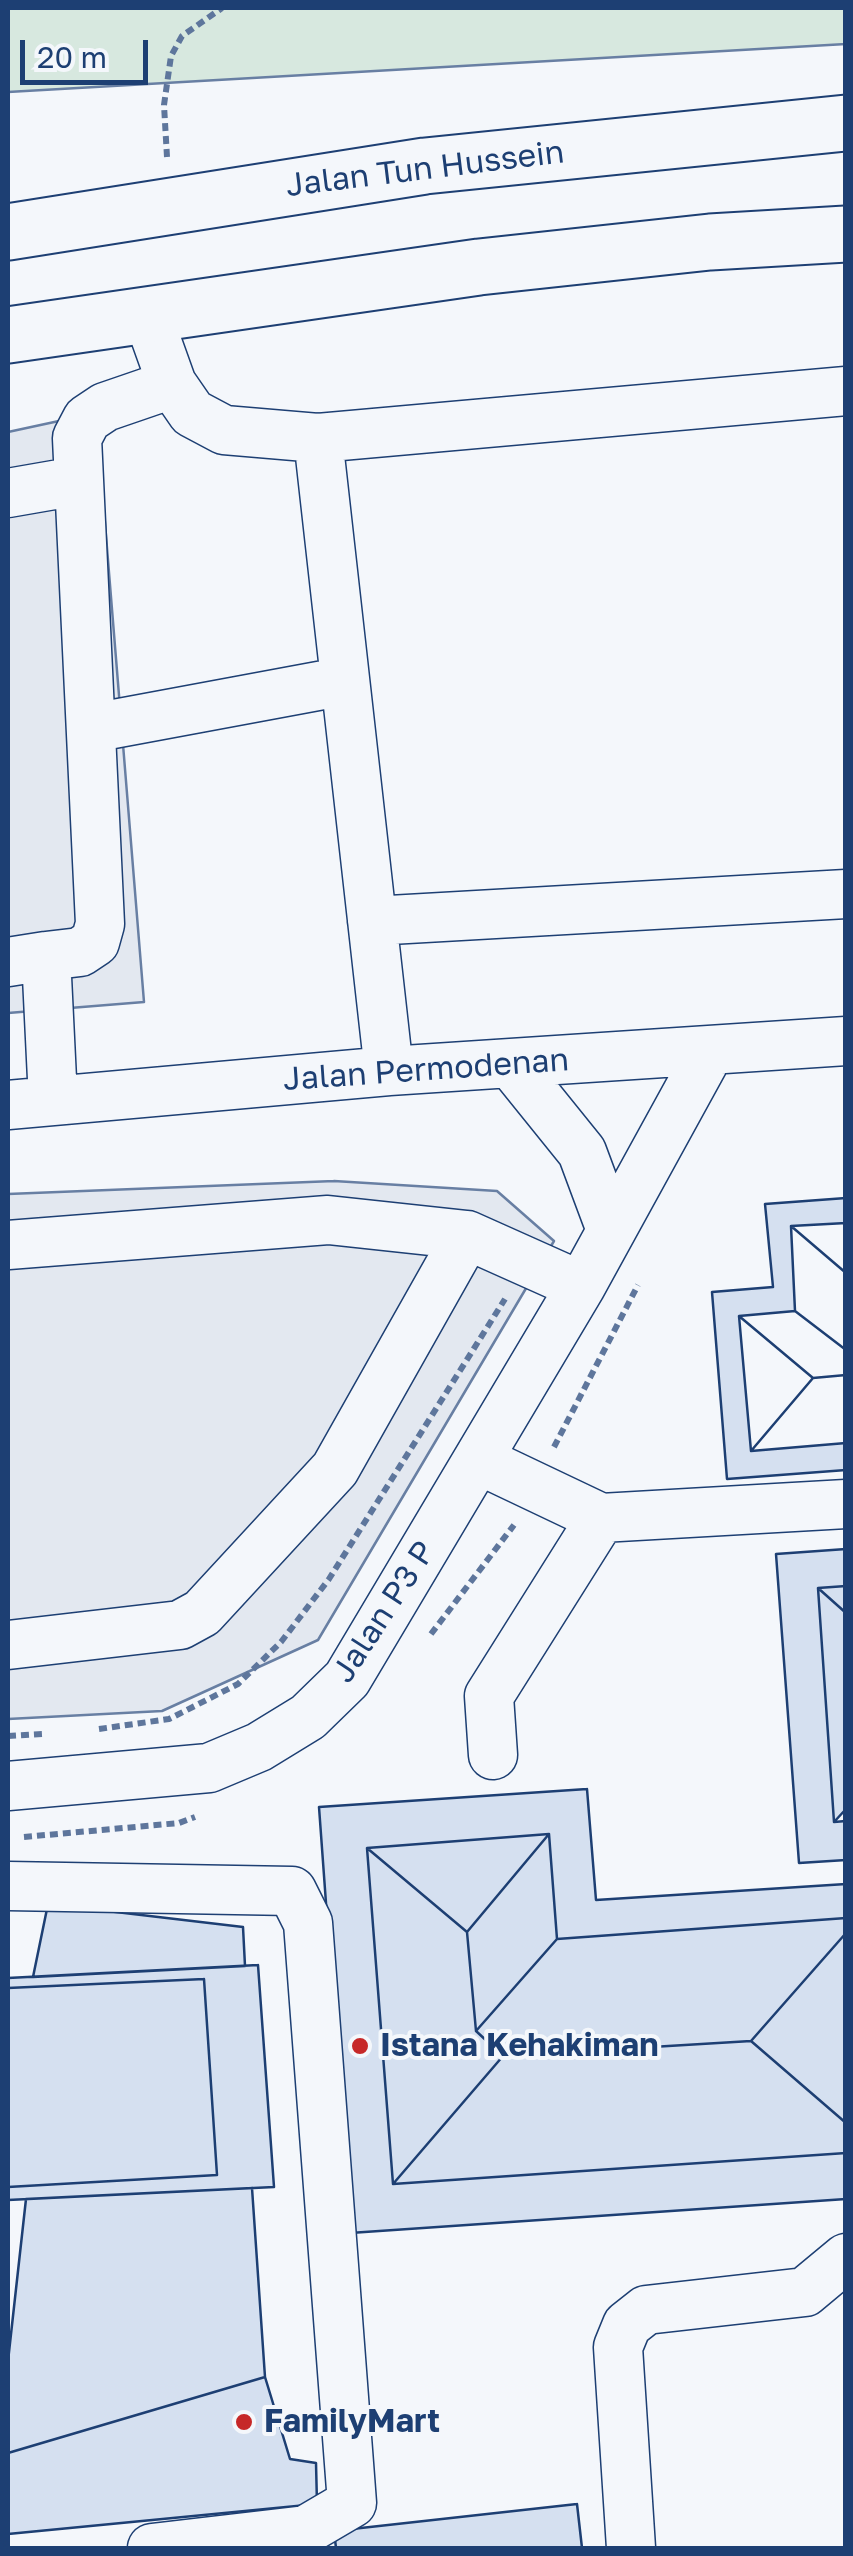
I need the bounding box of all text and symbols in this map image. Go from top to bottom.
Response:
scale bar [25,20,152,82]
text: 20 m [37,39,107,75]
street label: Jalan Tun Hussein [284,133,566,205]
street label: Jalan Permodenan [282,1041,570,1099]
street label: Jalan P3 P [324,1534,444,1690]
place label: Istana Kehakiman [380,2027,659,2065]
marker: Istana Kehakiman [349,2035,371,2057]
place label: FamilyMart [264,2403,440,2441]
marker: FamilyMart [233,2411,255,2433]

